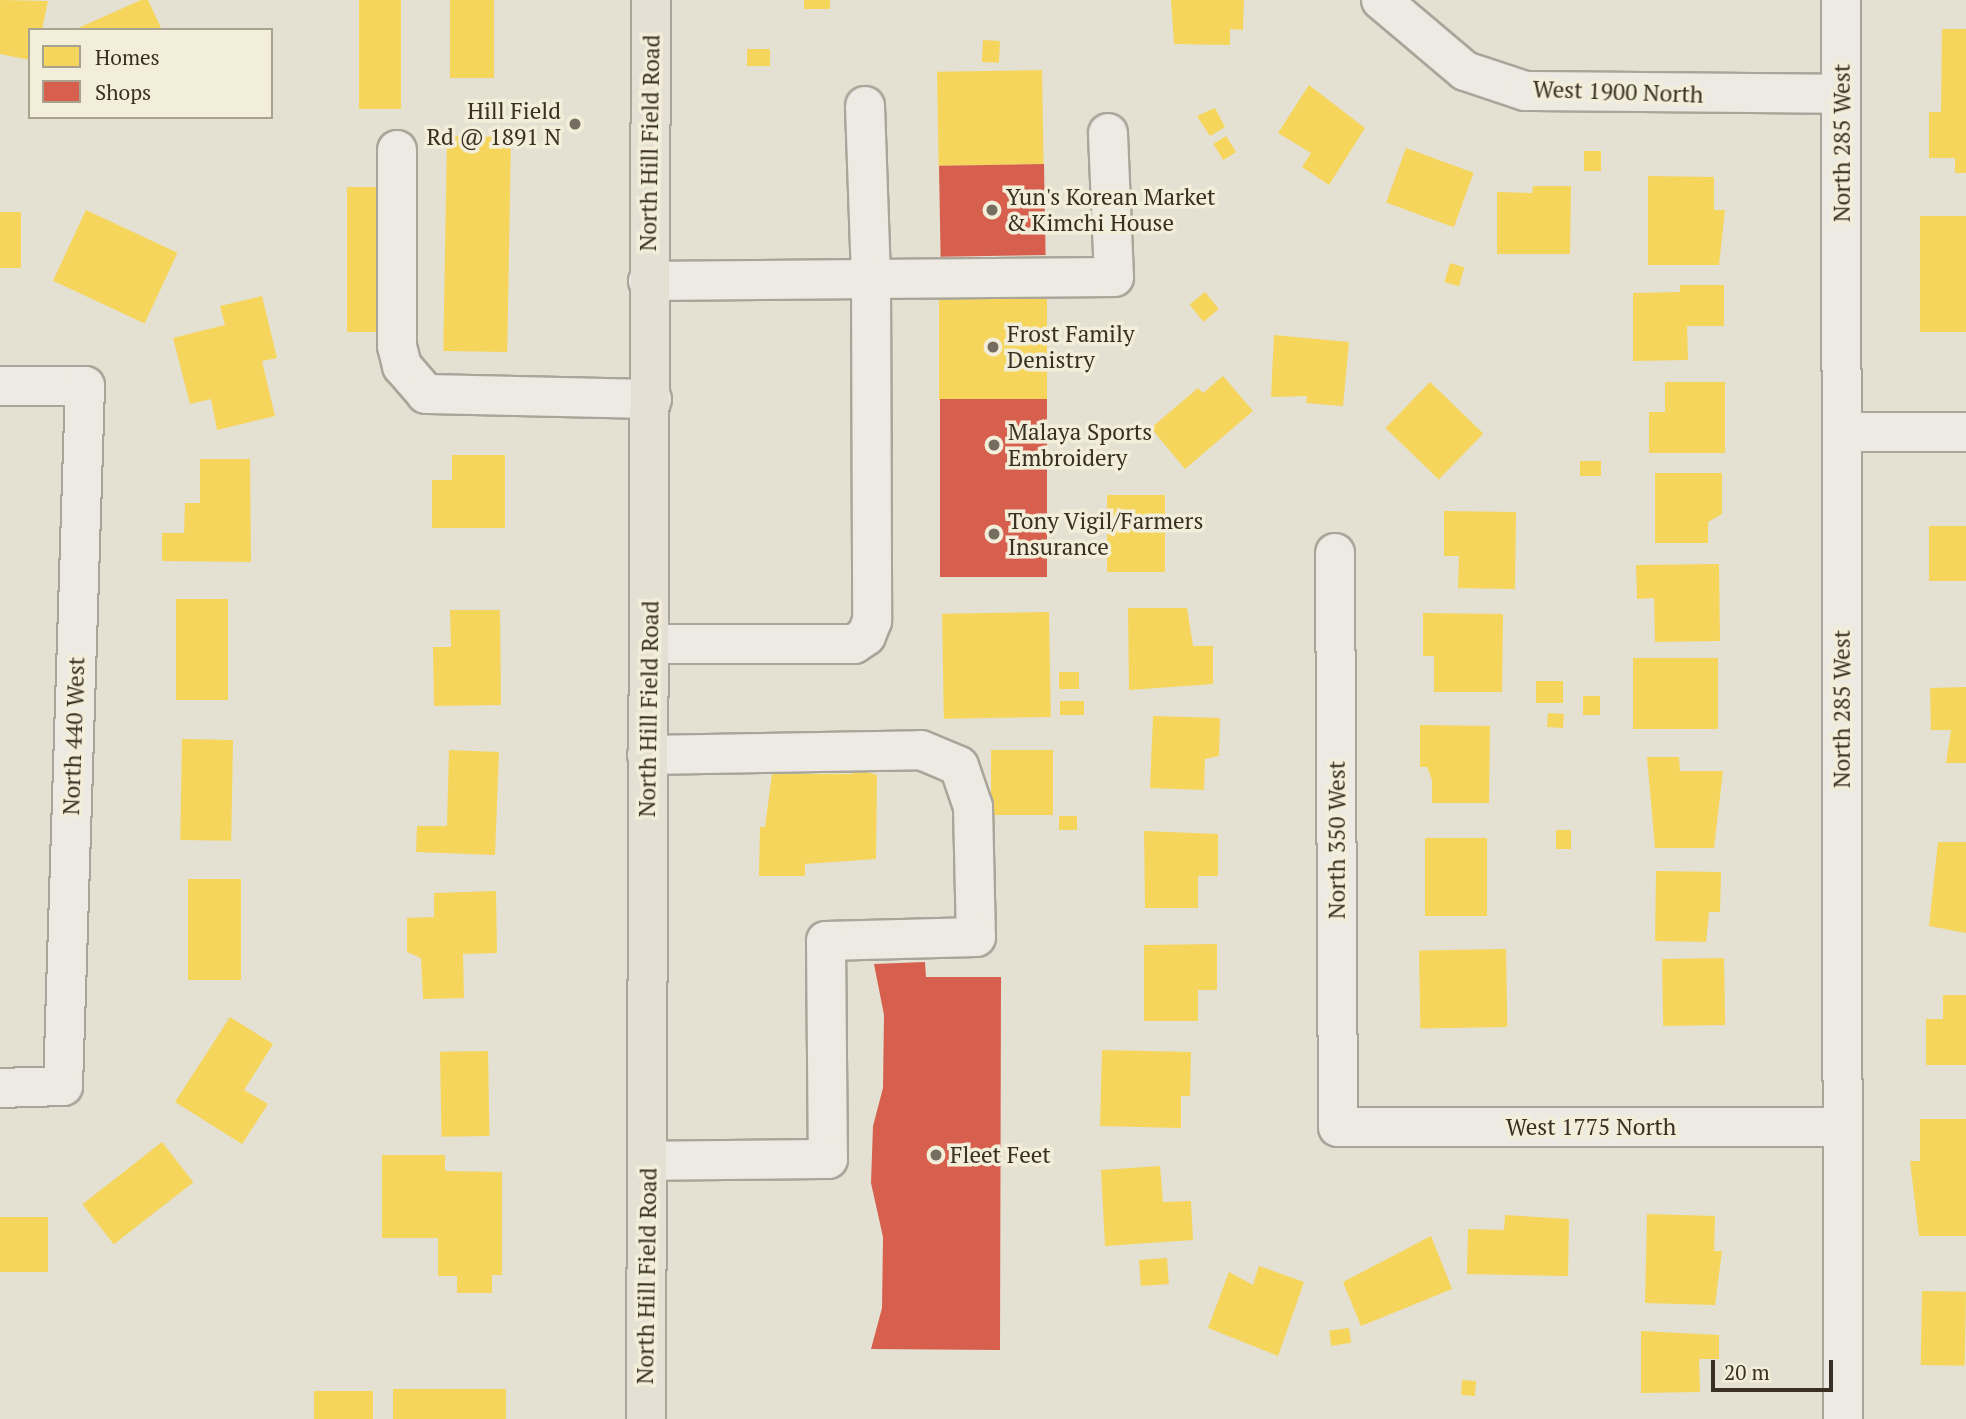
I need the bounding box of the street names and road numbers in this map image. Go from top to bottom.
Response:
street label: North Hill Field Road [634,34,666,252]
street label: North 285 West [1828,64,1856,222]
street label: West 1900 North [1532,75,1704,109]
street label: North Hill Field Road [633,600,665,818]
street label: North 285 West [1828,630,1856,788]
street label: North 440 West [57,656,91,816]
street label: North 350 West [1323,761,1351,919]
street label: West 1775 North [1506,1113,1676,1141]
street label: North Hill Field Road [631,1167,663,1385]

